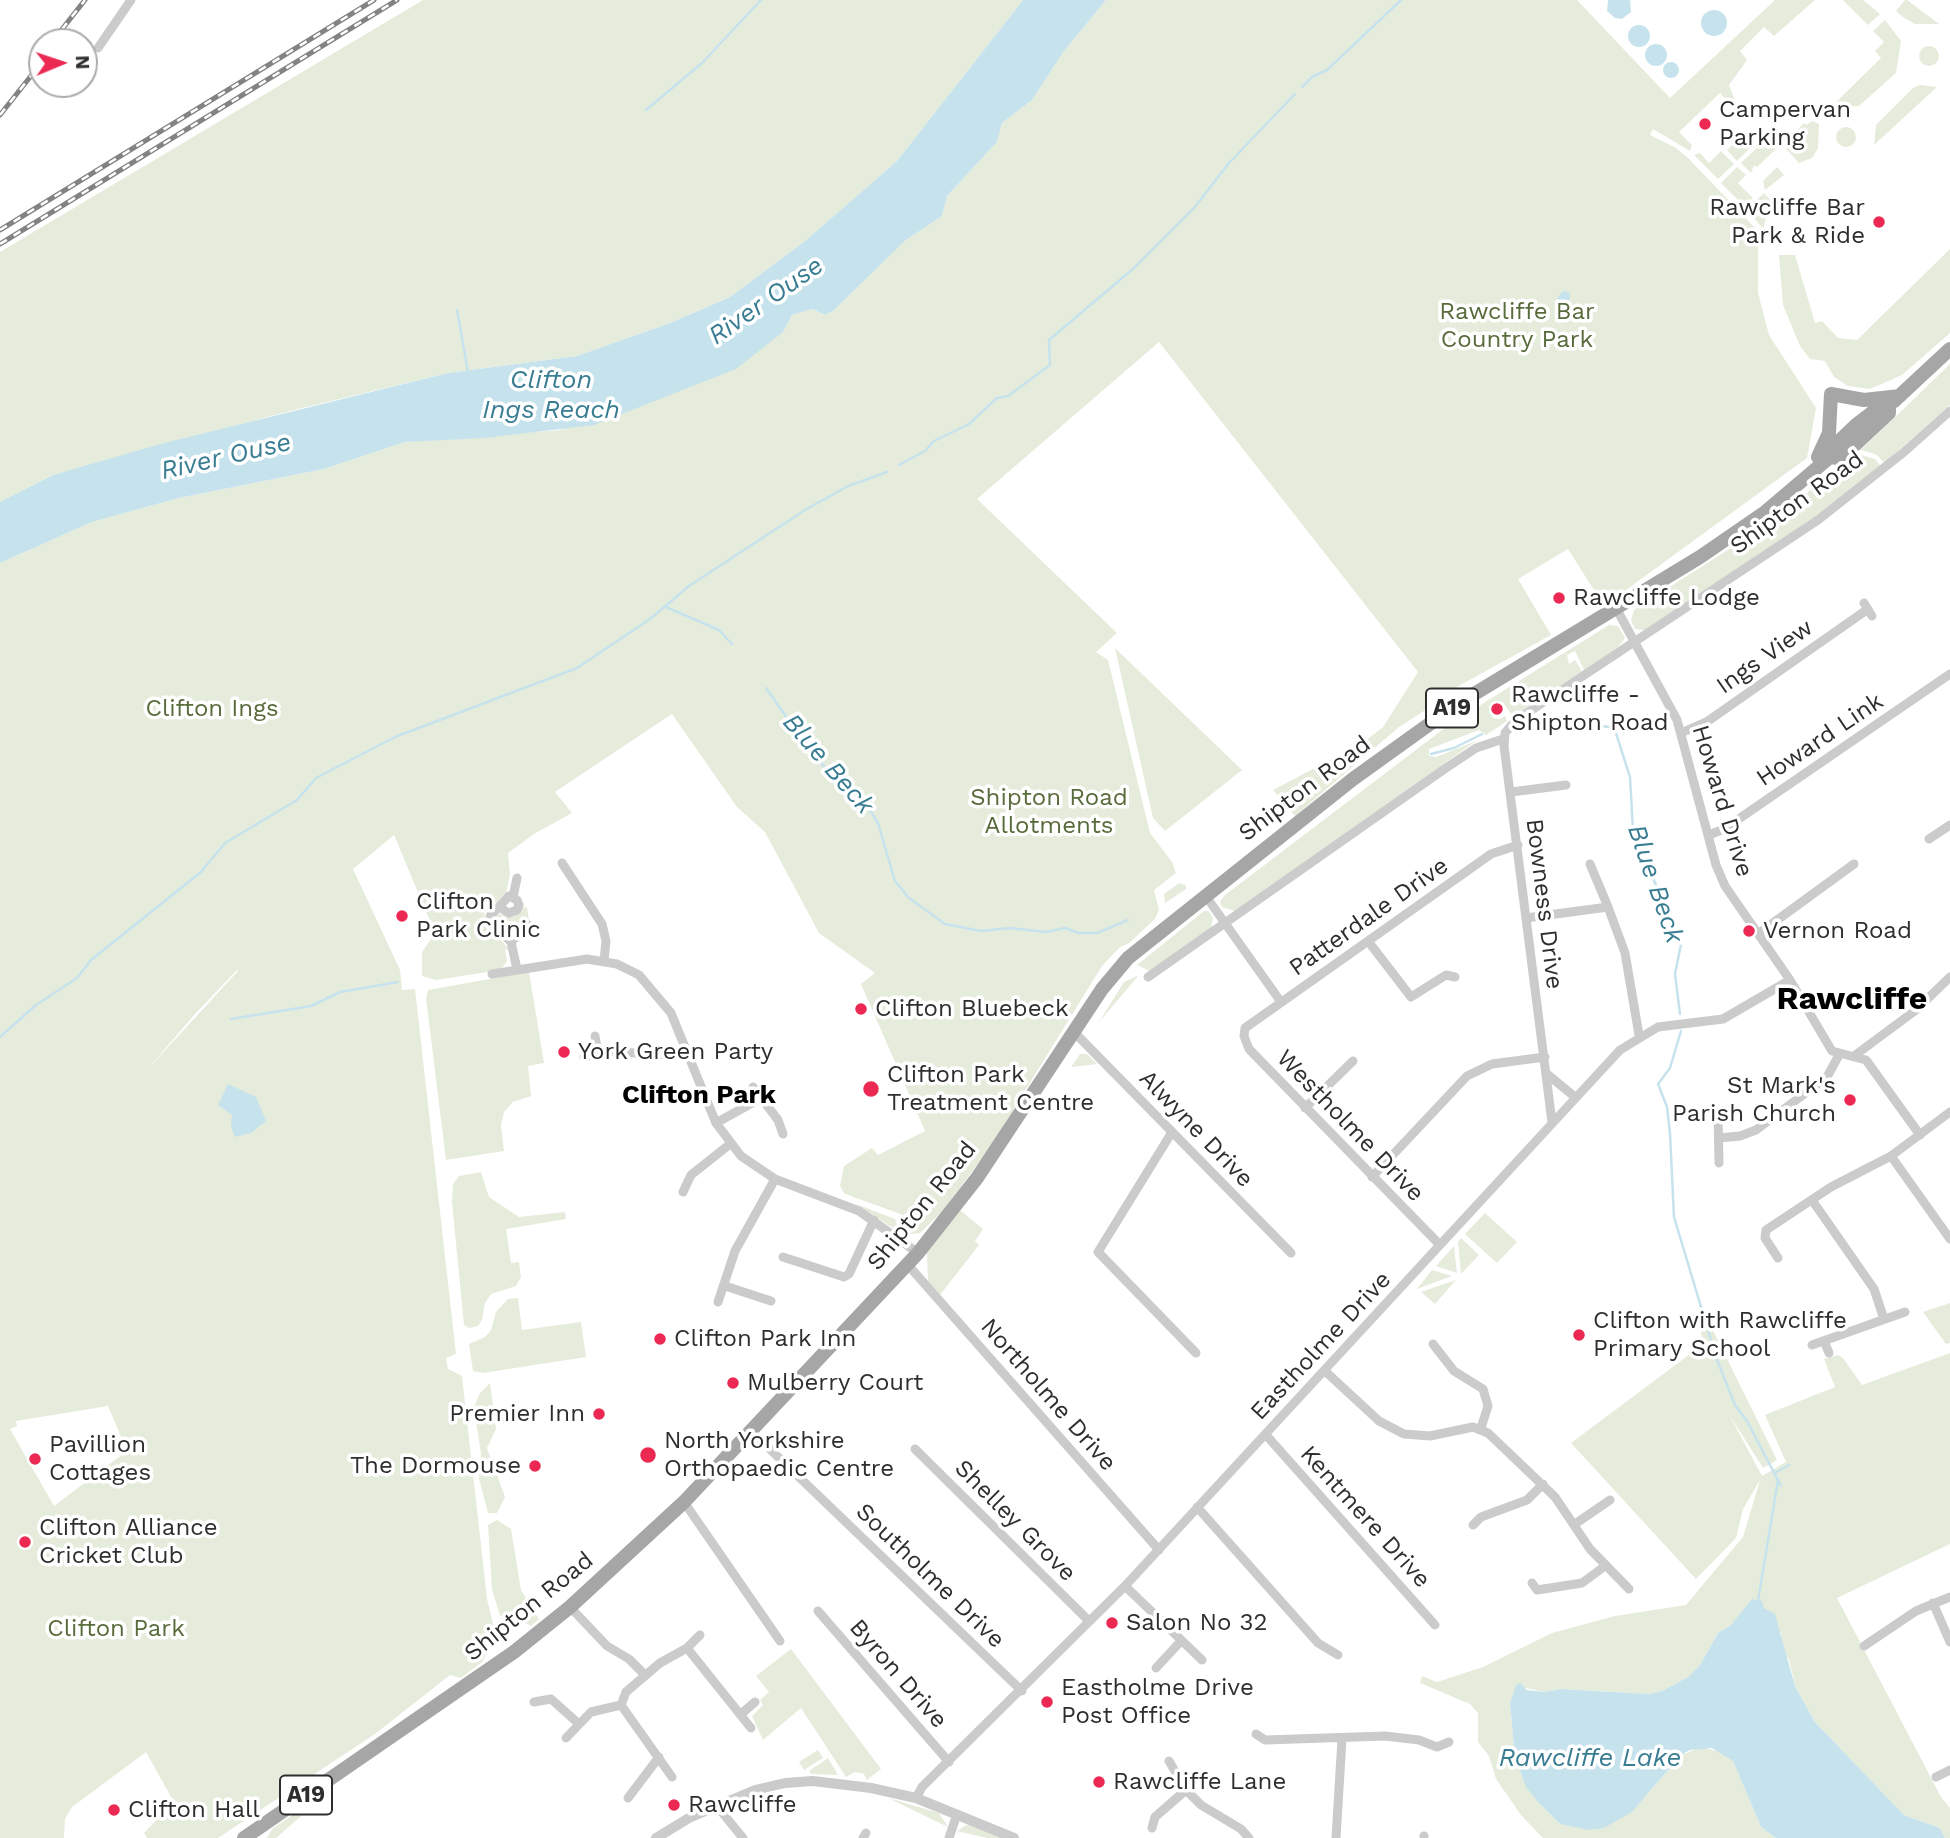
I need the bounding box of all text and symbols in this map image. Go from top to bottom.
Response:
north arrow [28,28,98,98]
text: N [71,55,94,70]
place label: Campervan Parking [1719,96,1851,152]
marker: Campervan Parking [1697,116,1713,132]
place label: Rawcliffe Bar Park & Ride [1709,194,1865,250]
marker: Rawcliffe Bar Park & Ride [1871,214,1887,230]
water label: River Ouse [703,250,829,352]
park label: Rawcliffe Bar Country Park [1439,298,1595,354]
water label: Clifton Ings Reach [482,364,620,426]
water label: River Ouse [158,427,294,487]
street label: Shipton Road [1725,445,1869,561]
place label: Rawcliffe Lodge [1573,584,1760,612]
marker: Rawcliffe Lodge [1551,590,1567,606]
street label: Ings View [1711,613,1819,701]
place label: Rawcliffe - Shipton Road [1511,681,1669,737]
street label: Howard Link [1751,687,1889,793]
road number: A19 [1426,688,1478,728]
park label: Clifton Ings [145,695,279,723]
marker: Rawcliffe - Shipton Road [1489,701,1505,717]
water label: Blue Beck [776,707,880,821]
street label: Howard Drive [1685,722,1759,880]
street label: Shipton Road [1233,730,1377,848]
park label: Shipton Road Allotments [970,784,1128,840]
street label: Bowness Drive [1519,817,1569,991]
water label: Blue Beck [1620,821,1690,947]
street label: Patterdale Drive [1284,851,1454,983]
place label: Clifton Park Clinic [416,888,541,944]
marker: Clifton Park Clinic [394,908,410,924]
place label: Vernon Road [1763,917,1912,945]
marker: Vernon Road [1741,923,1757,939]
district label: Rawcliffe [1777,981,1927,1019]
place label: Clifton Bluebeck [875,995,1069,1023]
marker: Clifton Bluebeck [853,1001,869,1017]
place label: York Green Party [578,1038,773,1066]
marker: York Green Party [556,1044,572,1060]
street label: Westholme Drive [1270,1044,1430,1208]
place label: Clifton Park Treatment Centre [887,1061,1094,1117]
street label: Alwyne Drive [1133,1064,1259,1194]
place label: St Mark's Parish Church [1672,1072,1836,1128]
district label: Clifton Park [622,1079,776,1111]
marker: Clifton Park Treatment Centre [861,1079,881,1099]
marker: St Mark's Parish Church [1842,1092,1858,1108]
street label: Shipton Road [861,1136,983,1276]
street label: Eastholme Drive [1245,1266,1397,1426]
place label: Clifton with Rawcliffe Primary School [1593,1307,1847,1363]
street label: Northolme Drive [974,1313,1122,1477]
place label: Clifton Park Inn [674,1325,856,1353]
marker: Clifton with Rawcliffe Primary School [1571,1327,1587,1343]
marker: Clifton Park Inn [652,1331,668,1347]
place label: Mulberry Court [747,1369,923,1397]
marker: Mulberry Court [725,1375,741,1391]
place label: Premier Inn [449,1400,585,1428]
marker: Premier Inn [591,1406,607,1422]
place label: North Yorkshire Orthopaedic Centre [664,1427,894,1483]
place label: Pavillion Cottages [49,1431,151,1487]
street label: Kentmere Drive [1294,1440,1436,1594]
marker: North Yorkshire Orthopaedic Centre [638,1445,658,1465]
marker: Pavillion Cottages [27,1451,43,1467]
place label: The Dormouse [350,1452,521,1480]
street label: Shelley Grove [948,1454,1082,1588]
marker: The Dormouse [527,1458,543,1474]
street label: Southolme Drive [850,1498,1010,1654]
place label: Clifton Alliance Cricket Club [39,1514,218,1570]
marker: Clifton Alliance Cricket Club [17,1534,33,1550]
street label: Shipton Road [459,1546,599,1668]
place label: Salon No 32 [1126,1609,1268,1637]
street label: Byron Drive [843,1614,953,1734]
park label: Clifton Park [47,1615,185,1643]
marker: Salon No 32 [1104,1615,1120,1631]
place label: Eastholme Drive Post Office [1061,1674,1254,1730]
marker: Eastholme Drive Post Office [1039,1694,1055,1710]
water label: Rawcliffe Lake [1499,1742,1681,1774]
place label: Rawcliffe Lane [1113,1768,1286,1796]
marker: Rawcliffe Lane [1091,1774,1107,1790]
road number: A19 [280,1776,332,1814]
place label: Rawcliffe [688,1791,797,1819]
place label: Clifton Hall [128,1796,260,1824]
marker: Rawcliffe [666,1797,682,1813]
marker: Clifton Hall [106,1802,122,1818]

